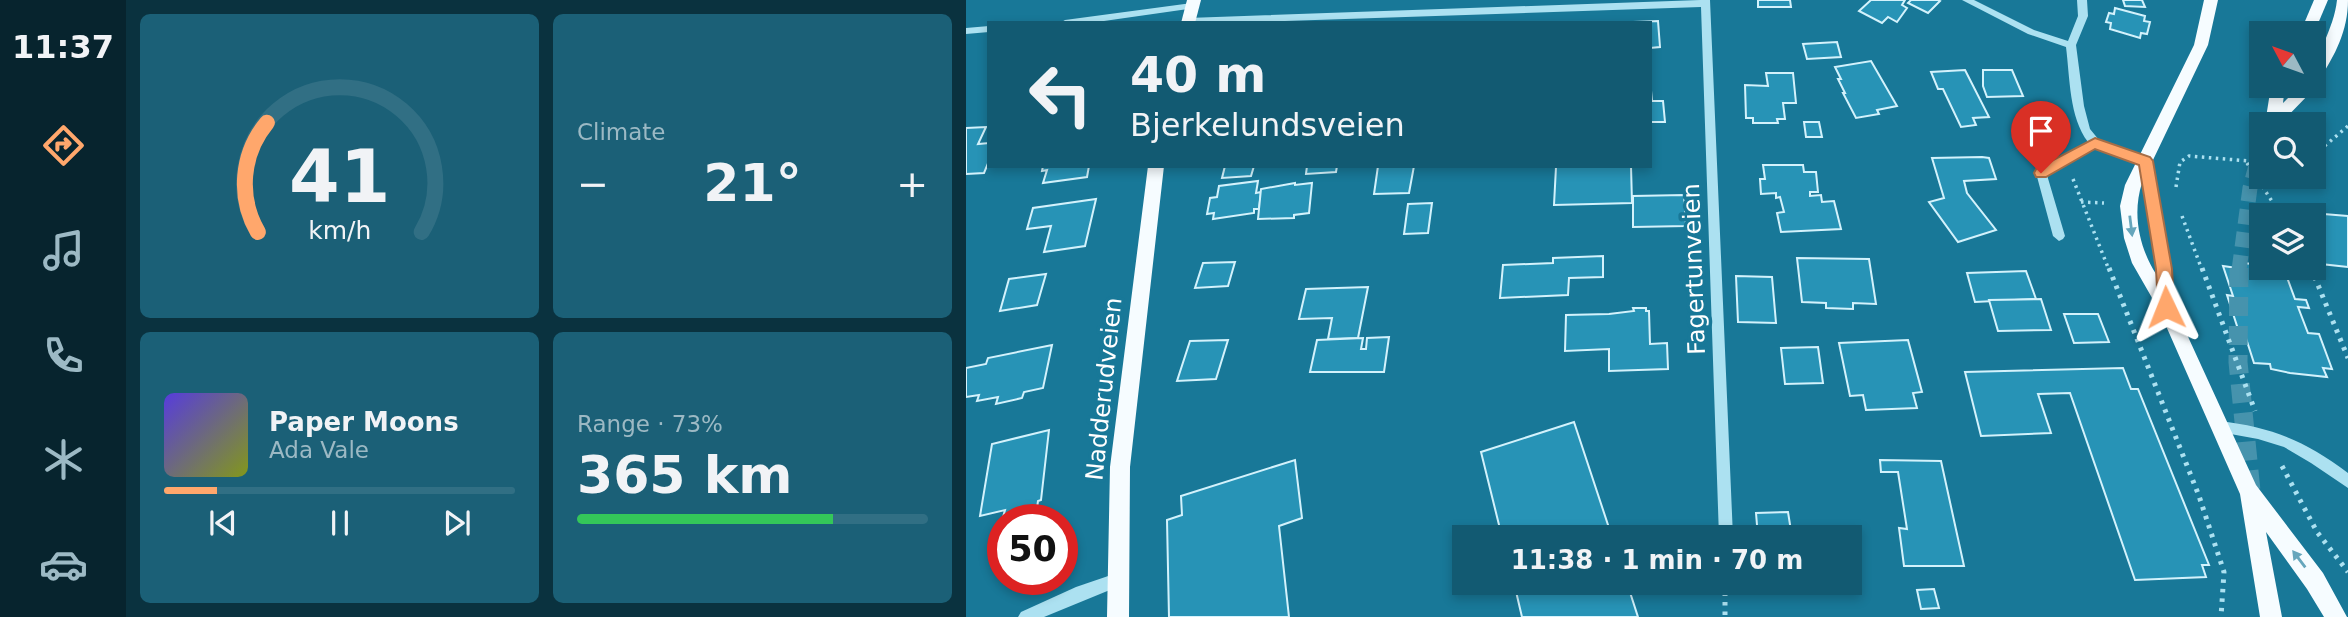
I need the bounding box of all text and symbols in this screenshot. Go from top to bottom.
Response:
north arrow [2249,21,2326,98]
map controls [2249,21,2326,280]
text: 11:37 [12,28,114,66]
text: 40 m [1130,47,1266,104]
icon: left [1015,49,1106,140]
pin [2011,101,2071,173]
text: Bjerkelundsveien [1130,106,1405,144]
icon: arrive [2022,112,2060,150]
button: search [2249,112,2326,189]
text: Climate [577,119,666,145]
icon: directions [39,121,88,170]
text: 41 [289,134,390,219]
text: 21° [703,153,802,213]
text: − [577,162,609,206]
text: + [896,162,928,206]
street label: Fagertunveien [1677,183,1711,355]
button: layers [2249,203,2326,280]
one-way arrow [2125,215,2136,237]
text: km/h [308,216,371,245]
icon: music [39,226,88,275]
position arrow [2129,270,2203,344]
street label: Nadderudveien [1080,296,1128,482]
icon: phone [39,331,88,380]
text: Paper Moons [269,407,459,437]
text: Range · 73% [577,411,723,437]
icon: climate [39,435,88,484]
text: Ada Vale [269,437,369,463]
text: 365 km [577,445,792,505]
icon: previous [204,504,242,542]
icon: pause [321,504,359,542]
icon: next [438,504,476,542]
speed limit sign: 50 [987,504,1078,595]
icon: car [39,540,88,589]
text: 11:38 · 1 min · 70 m [1511,545,1803,575]
one-way arrow [2292,551,2307,569]

